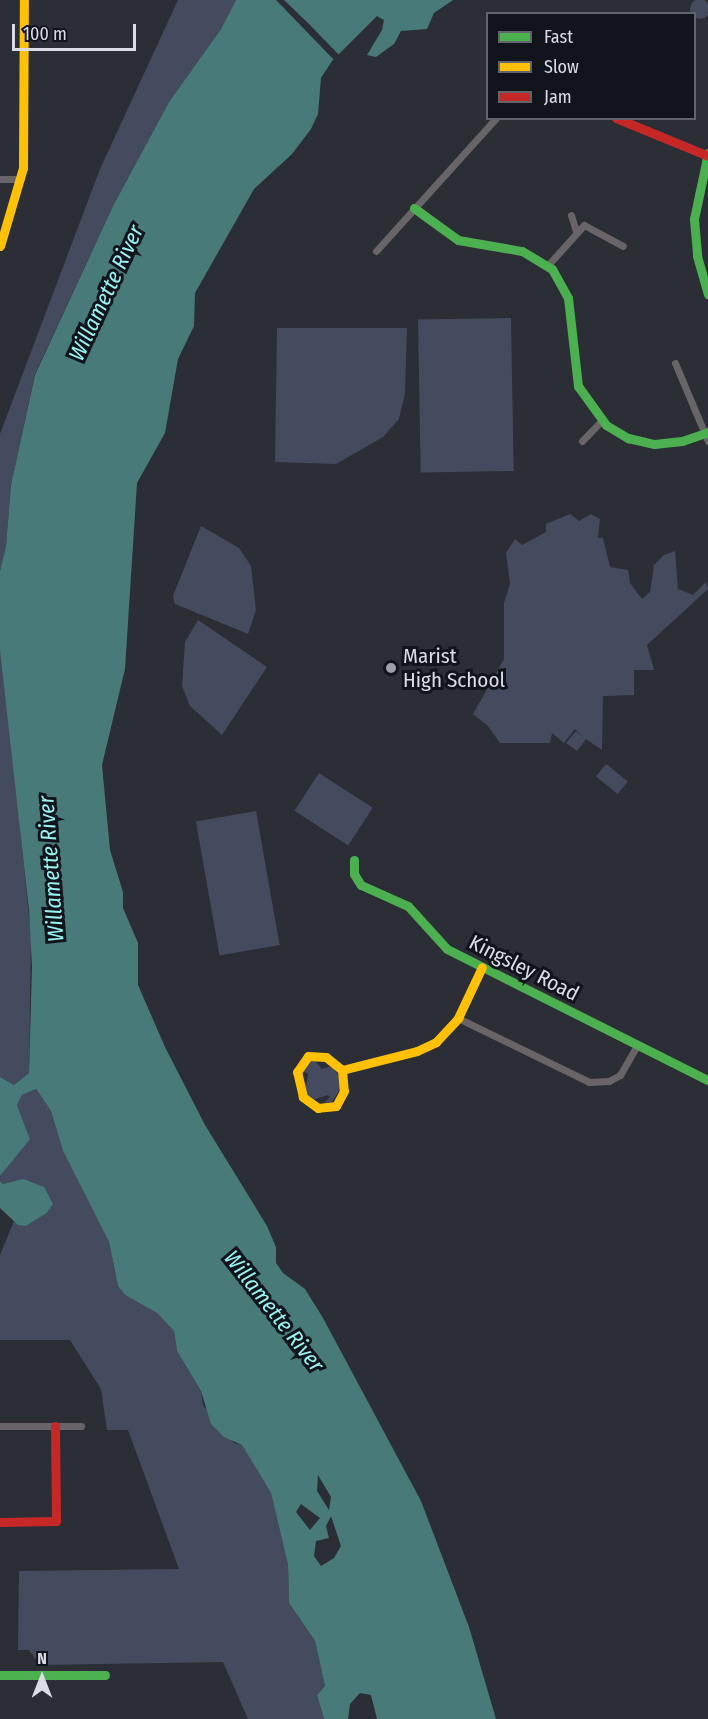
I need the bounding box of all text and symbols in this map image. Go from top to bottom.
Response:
scale bar [15,12,140,50]
legend [486,12,696,120]
text: 100 m [23,23,67,45]
text: Fast [544,26,573,48]
text: Slow [544,56,579,78]
text: Jam [544,86,572,108]
water label: Willamette River [63,221,149,365]
place label: Marist High School [403,643,505,693]
marker: Marist High School [384,661,398,675]
water label: Willamette River [33,795,69,943]
street label: Kingsley Road [465,930,583,1006]
water label: Willamette River [218,1245,330,1377]
north arrow [12,1647,72,1707]
text: N [37,1649,47,1668]

